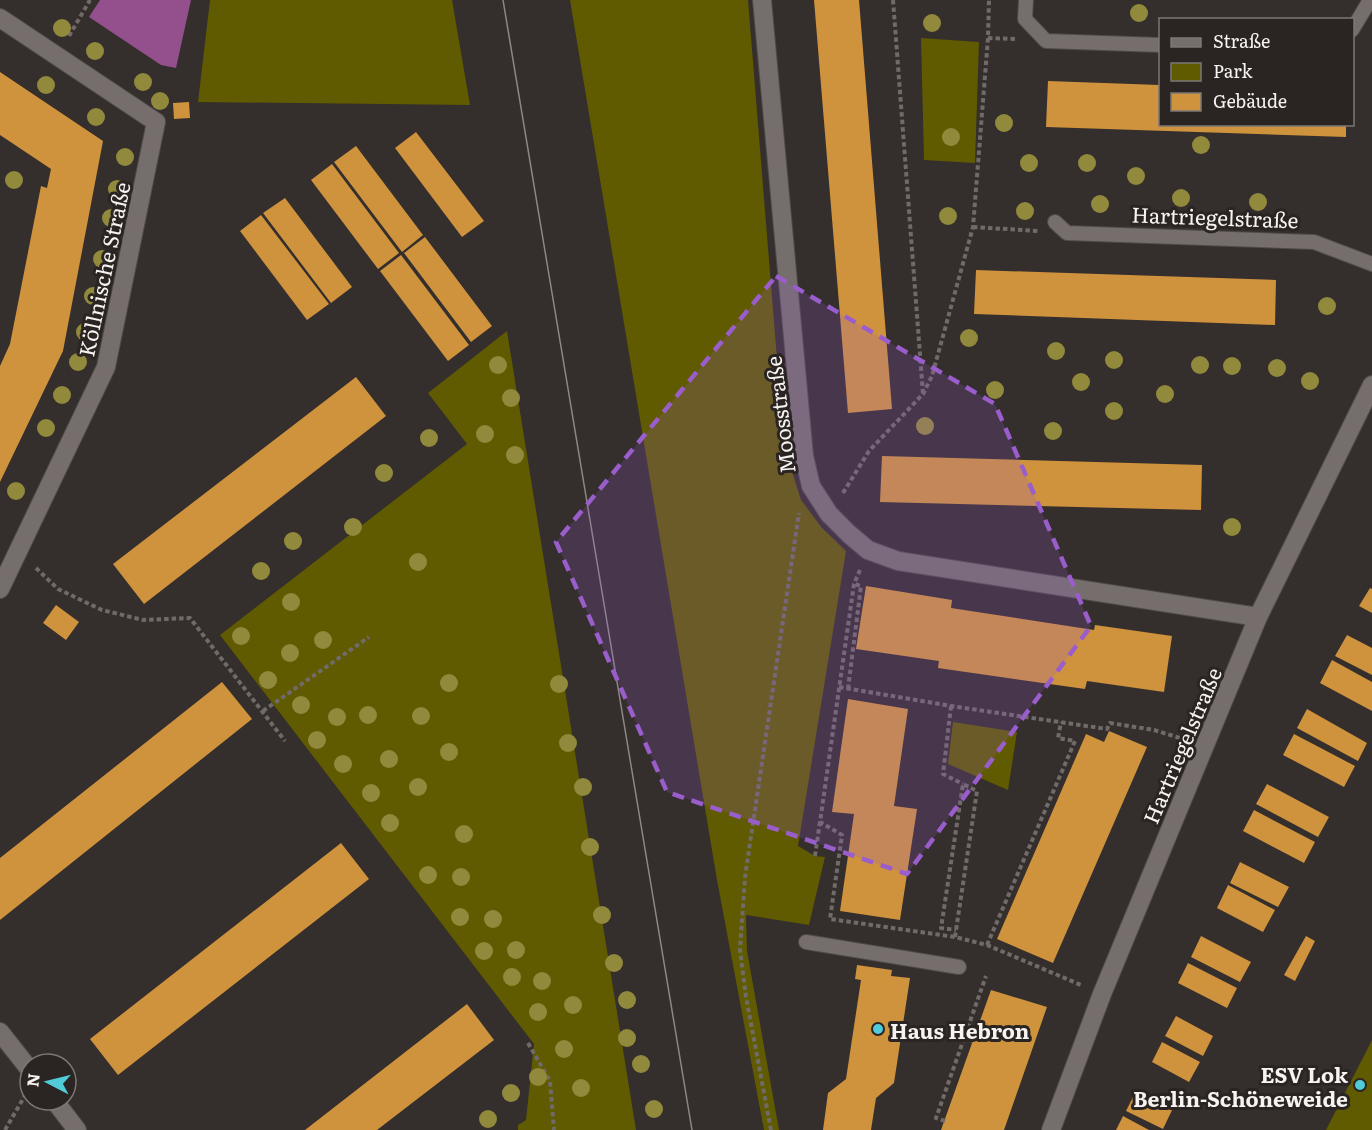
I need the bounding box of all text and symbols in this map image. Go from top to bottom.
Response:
legend [1159,18,1354,126]
text: Straße [1213,27,1270,54]
text: Park [1213,57,1254,84]
text: Gebäude [1213,87,1287,114]
street label: Köllnische Straße [69,179,137,359]
street label: Hartriegelstraße [1131,198,1299,234]
street label: Moosstraße [756,354,802,476]
street label: Hartriegelstraße [1134,662,1228,828]
place label: Haus Hebron [890,1014,1030,1045]
marker: Haus Hebron [871,1022,885,1036]
north arrow [18,1052,78,1112]
place label: ESV Lok Berlin-Schöneweide [1133,1058,1349,1113]
text: N [19,1072,45,1088]
marker: ESV Lok Berlin-Schöneweide [1353,1078,1367,1092]

